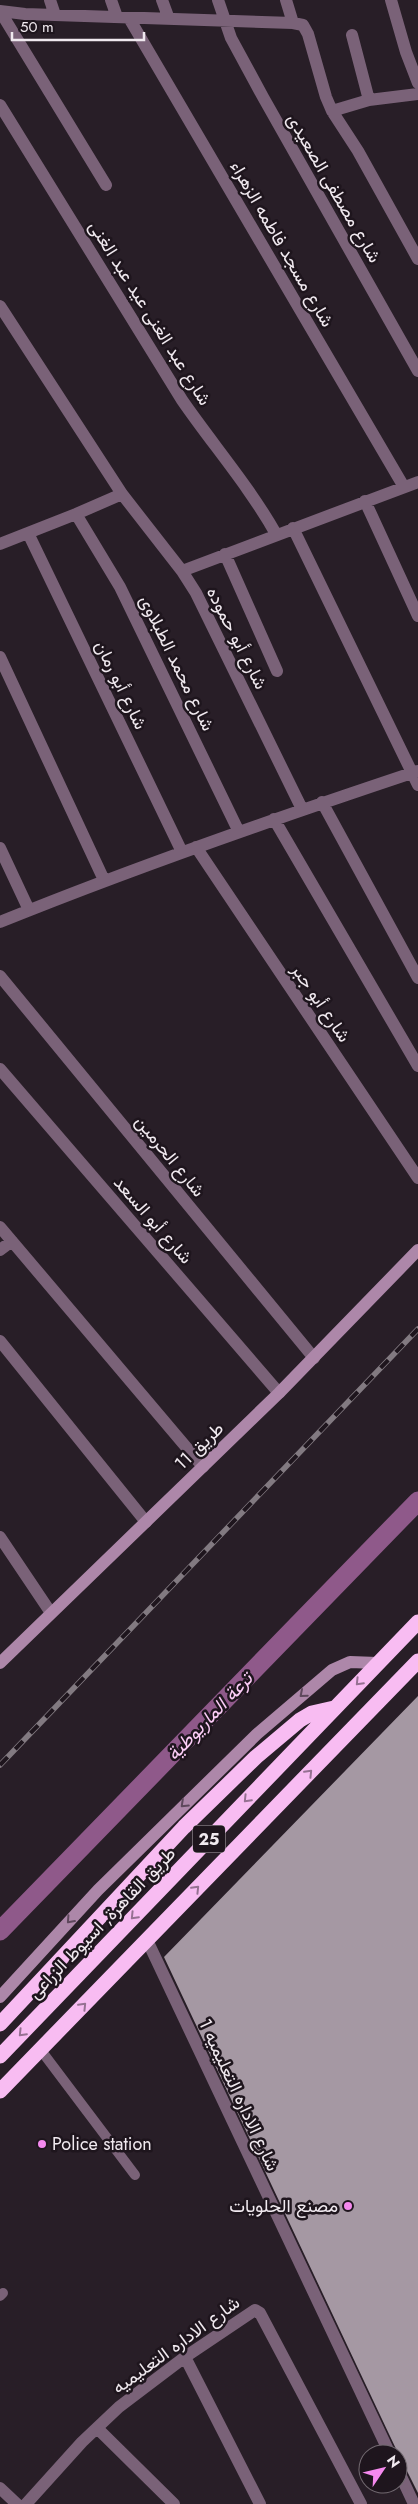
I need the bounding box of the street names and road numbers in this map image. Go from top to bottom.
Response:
street label: شارع مصطفى الصعيدى [281,108,387,268]
street label: شارع مسجد فاطمه الزهراء [224,156,340,332]
street label: شارع عبد الغنى عيد عبد الغنى [82,215,218,411]
street label: شارع أبو حموده [200,582,274,694]
street label: شارع محمد الطبلاوى [133,591,221,735]
street label: شارع أبو رمان [88,636,154,734]
street label: شارع أبو جبر [285,958,357,1047]
street label: شارع الحرمين [129,1110,211,1202]
street label: شارع أبو السعد [107,1170,199,1270]
street label: طريق 11 [168,1416,230,1476]
road number: 25 [193,1826,225,1852]
street label: طريق القاهرة, اسيوط الزراعى [22,1841,182,2005]
street label: شارع الاداره التعليميه 1 [192,2015,286,2175]
street label: شارع الاداره التعليميه [107,2290,245,2400]

